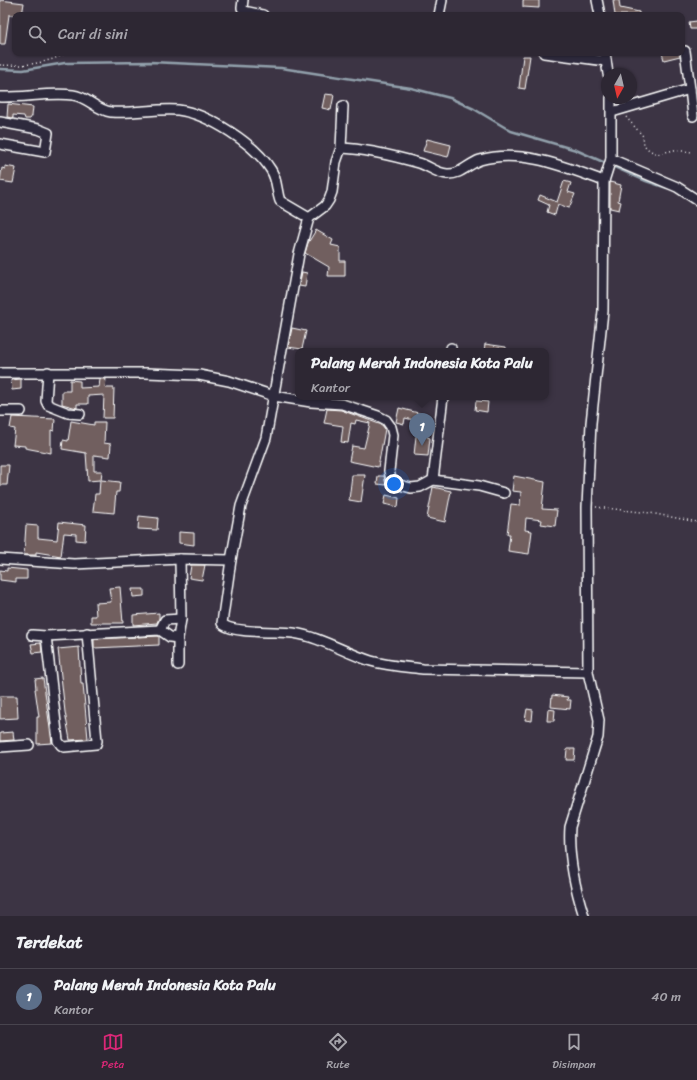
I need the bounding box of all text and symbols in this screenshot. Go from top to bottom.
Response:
search box [12,12,685,56]
text: Cari di sini [58,21,128,47]
icon: search [26,23,48,45]
north arrow [601,68,637,104]
popup [295,348,549,400]
text: Palang Merah Indonesia Kota Palu [311,350,533,376]
text: Kantor [311,376,350,399]
pin: 1 [409,413,435,446]
your location [384,474,404,494]
text: Terdekat [16,927,82,957]
text: Palang Merah Indonesia Kota Palu [54,972,276,998]
text: 1 [26,985,32,1008]
text: 40 m [651,985,681,1008]
text: Kantor [54,998,93,1021]
tab: Peta [101,1031,124,1074]
tab: Rute [327,1031,350,1074]
tab: Disimpan [552,1031,596,1074]

